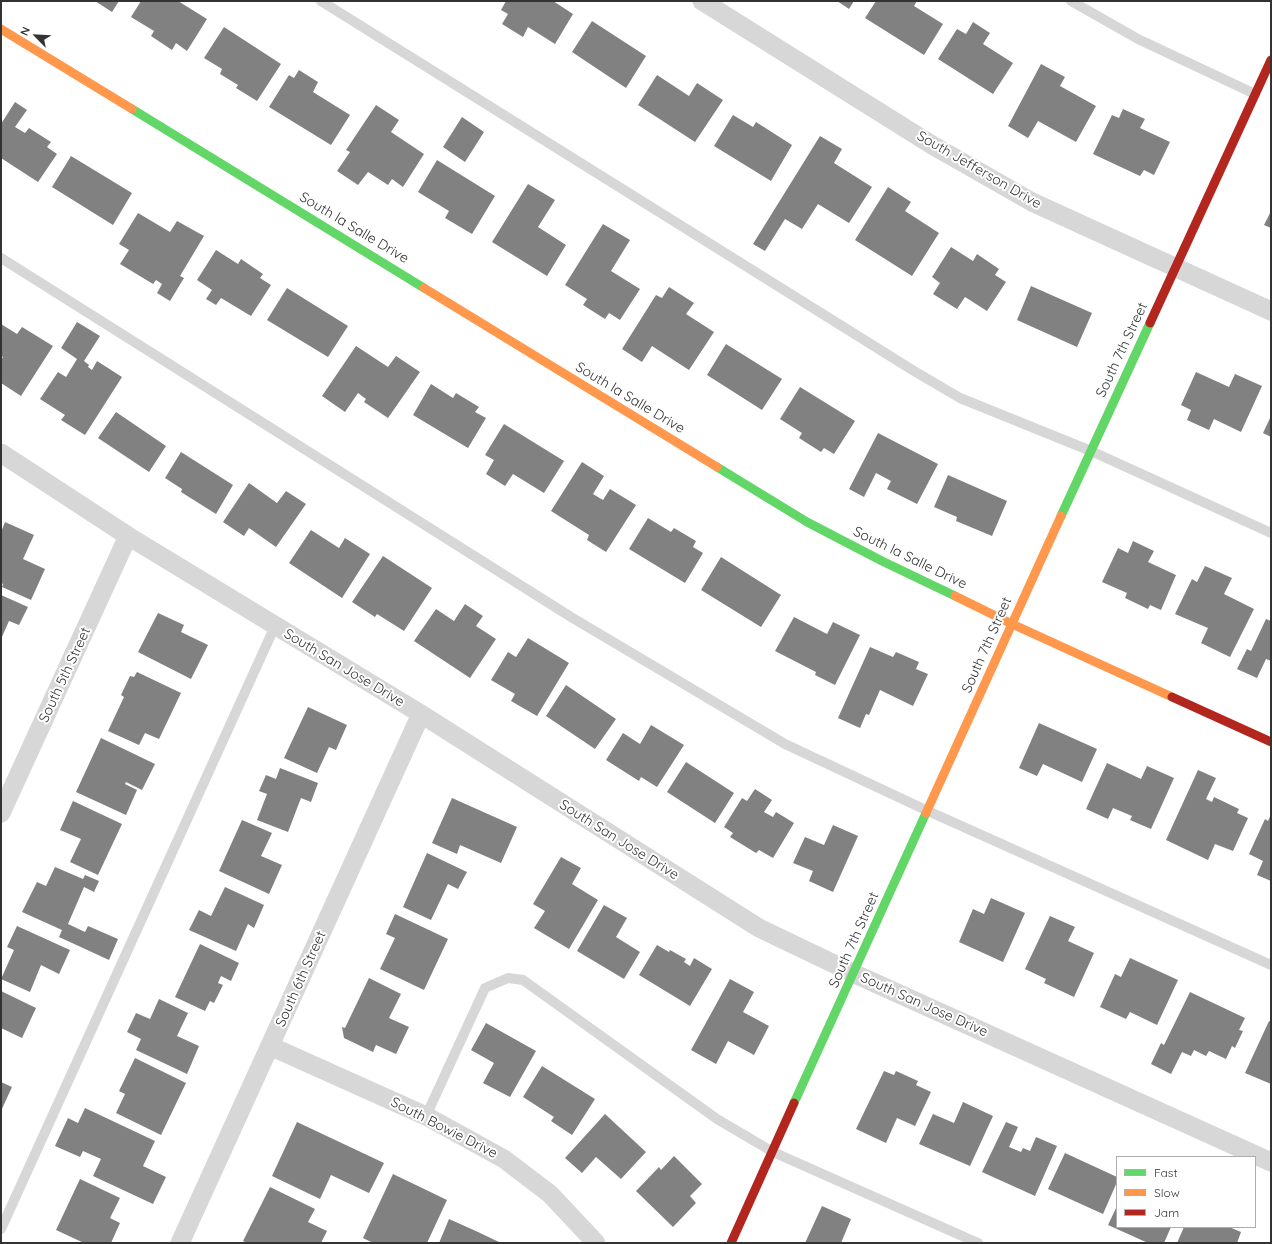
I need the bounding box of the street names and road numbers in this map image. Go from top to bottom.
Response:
street label: South Jefferson Drive [914,128,1044,212]
street label: South la Salle Drive [296,189,412,267]
street label: South 7th Street [1093,300,1151,400]
street label: South la Salle Drive [572,359,688,437]
street label: South la Salle Drive [850,523,970,593]
street label: South 7th Street [958,595,1016,695]
street label: South 5th Street [36,625,94,725]
street label: South San Jose Drive [281,625,407,711]
street label: South San Jose Drive [556,796,682,884]
street label: South 7th Street [825,890,883,990]
street label: South 6th Street [272,928,330,1030]
street label: South San Jose Drive [858,969,990,1041]
street label: South Bowie Drive [388,1094,500,1162]

